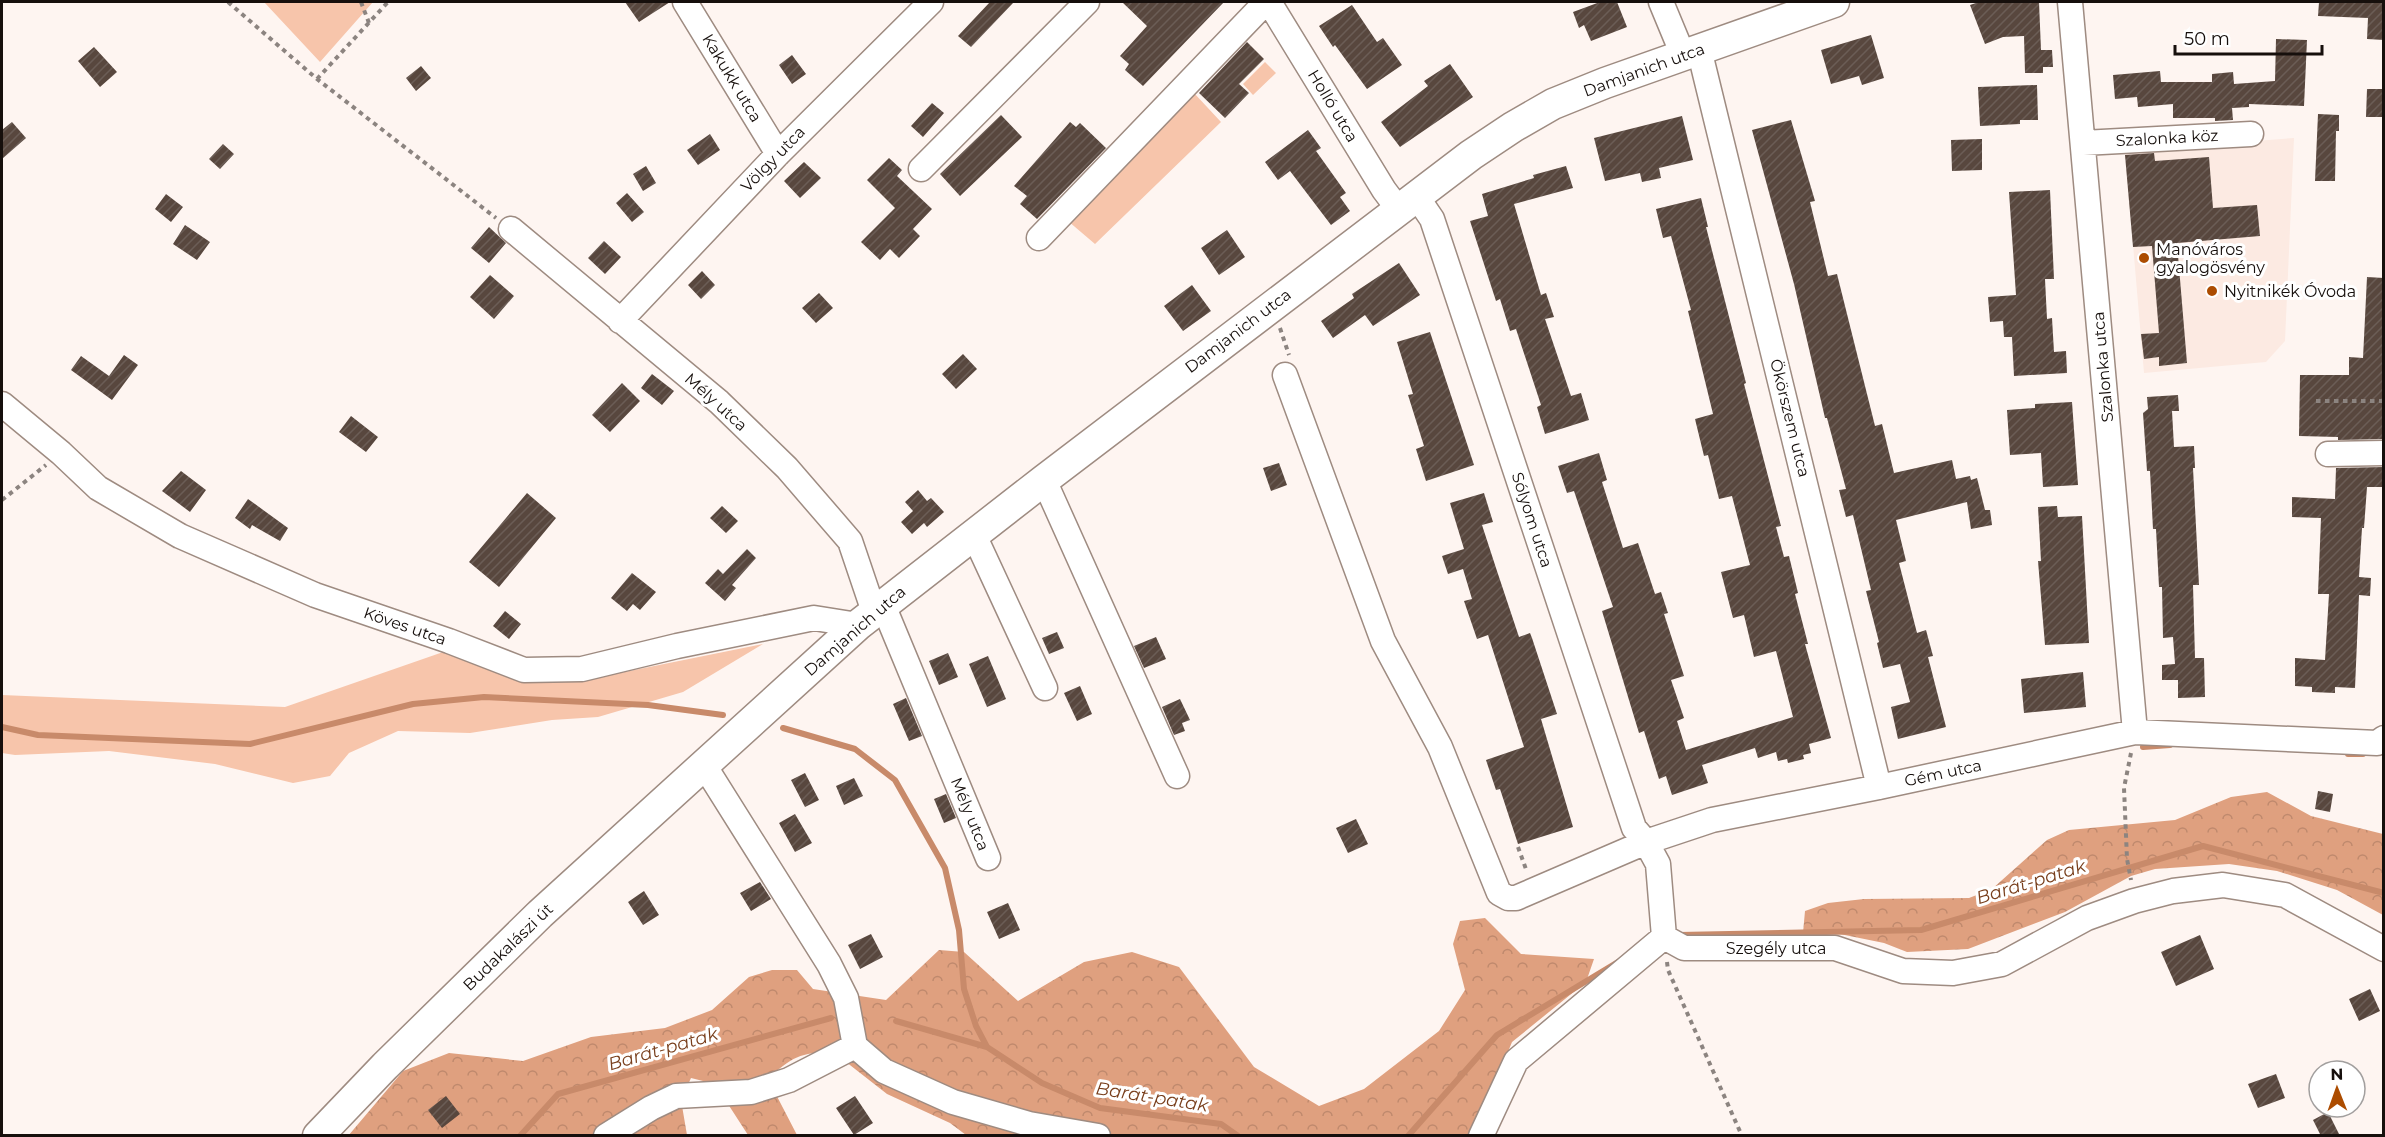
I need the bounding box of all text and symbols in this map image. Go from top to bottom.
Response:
scale bar [2175,18,2322,56]
text: 50 m [2184,28,2230,50]
street label: Kakukk utca [698,30,766,126]
street label: Damjanich utca [1581,39,1707,101]
street label: Holló utca [1304,66,1362,146]
street label: Völgy utca [737,122,809,196]
street label: Szalonka köz [2115,126,2219,150]
place label: Manóváros gyalogösvény [2156,240,2265,277]
marker: Manóváros gyalogösvény [2137,251,2151,265]
place label: Nyitnikék Óvoda [2224,282,2356,301]
marker: Nyitnikék Óvoda [2205,284,2219,298]
street label: Damjanich utca [1181,285,1295,377]
street label: Szalonka utca [2089,311,2117,423]
street label: Ökörszem utca [1766,357,1815,479]
street label: Mély utca [681,369,751,435]
street label: Sólyom utca [1508,470,1556,570]
street label: Damjanich utca [801,582,909,680]
street label: Köves utca [361,603,449,649]
street label: Gém utca [1903,756,1983,790]
street label: Mély utca [947,775,993,853]
water label: Barát-patak [1974,855,2090,909]
street label: Budakalászi út [459,899,557,995]
street label: Szegély utca [1726,939,1826,958]
water label: Barát-patak [606,1022,722,1075]
north arrow [2307,1059,2367,1119]
text: N [2330,1065,2343,1084]
water label: Barát-patak [1094,1077,1211,1117]

